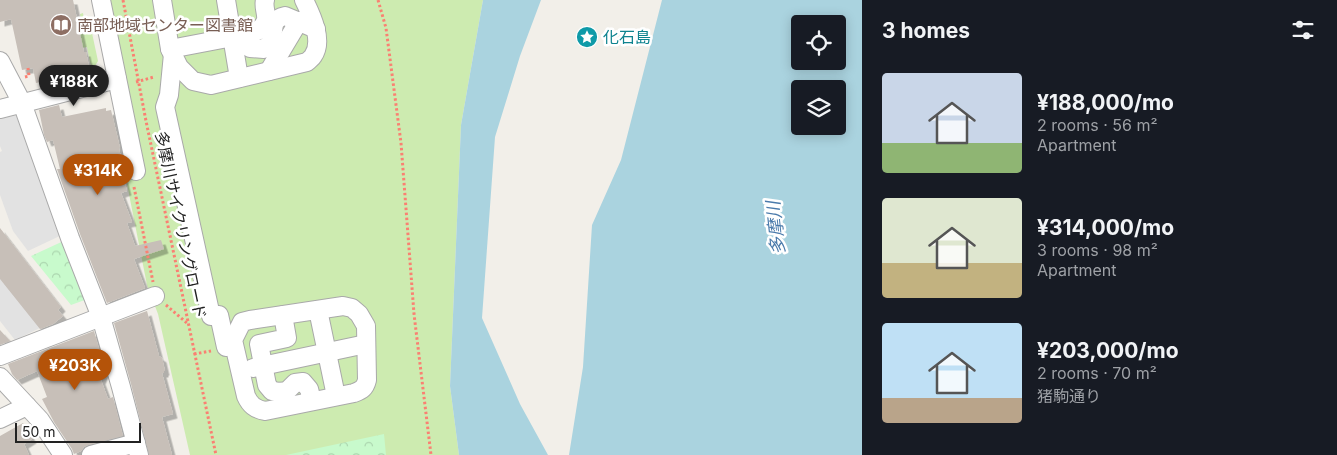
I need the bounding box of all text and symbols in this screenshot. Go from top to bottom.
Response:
library icon: 南部地域センター図書館 [49,13,73,37]
place label: 南部地域センター図書館 [77,15,253,35]
map controls [791,15,846,135]
button: locate [791,15,846,70]
icon: filters [1289,16,1317,44]
text: 3 homes [882,18,970,43]
place icon: 化石島 [575,25,599,49]
place label: 化石島 [603,27,651,47]
pin: ¥188K [39,64,109,107]
text: ¥188K [50,71,98,91]
button: layers [791,80,846,135]
text: ¥188,000/mo [1037,90,1174,115]
icon: home [922,93,982,153]
text: 2 rooms · 56 m² [1037,115,1158,135]
street label: 多摩川サイクリングロード [151,129,211,321]
text: Apartment [1037,135,1117,155]
pin: ¥314K [63,154,133,196]
text: ¥314K [74,160,122,180]
water label: 多摩川 [762,198,789,256]
text: ¥314,000/mo [1037,215,1174,240]
icon: home [922,218,982,278]
text: 3 rooms · 98 m² [1037,240,1158,260]
text: Apartment [1037,260,1117,280]
text: ¥203,000/mo [1037,338,1179,363]
icon: home [922,343,982,403]
pin: ¥203K [40,348,110,391]
text: ¥203K [49,355,101,375]
text: 2 rooms · 70 m² [1037,363,1157,383]
text: 猪駒通り [1037,386,1101,406]
scale bar [15,420,141,443]
text: 50 m [22,423,56,440]

